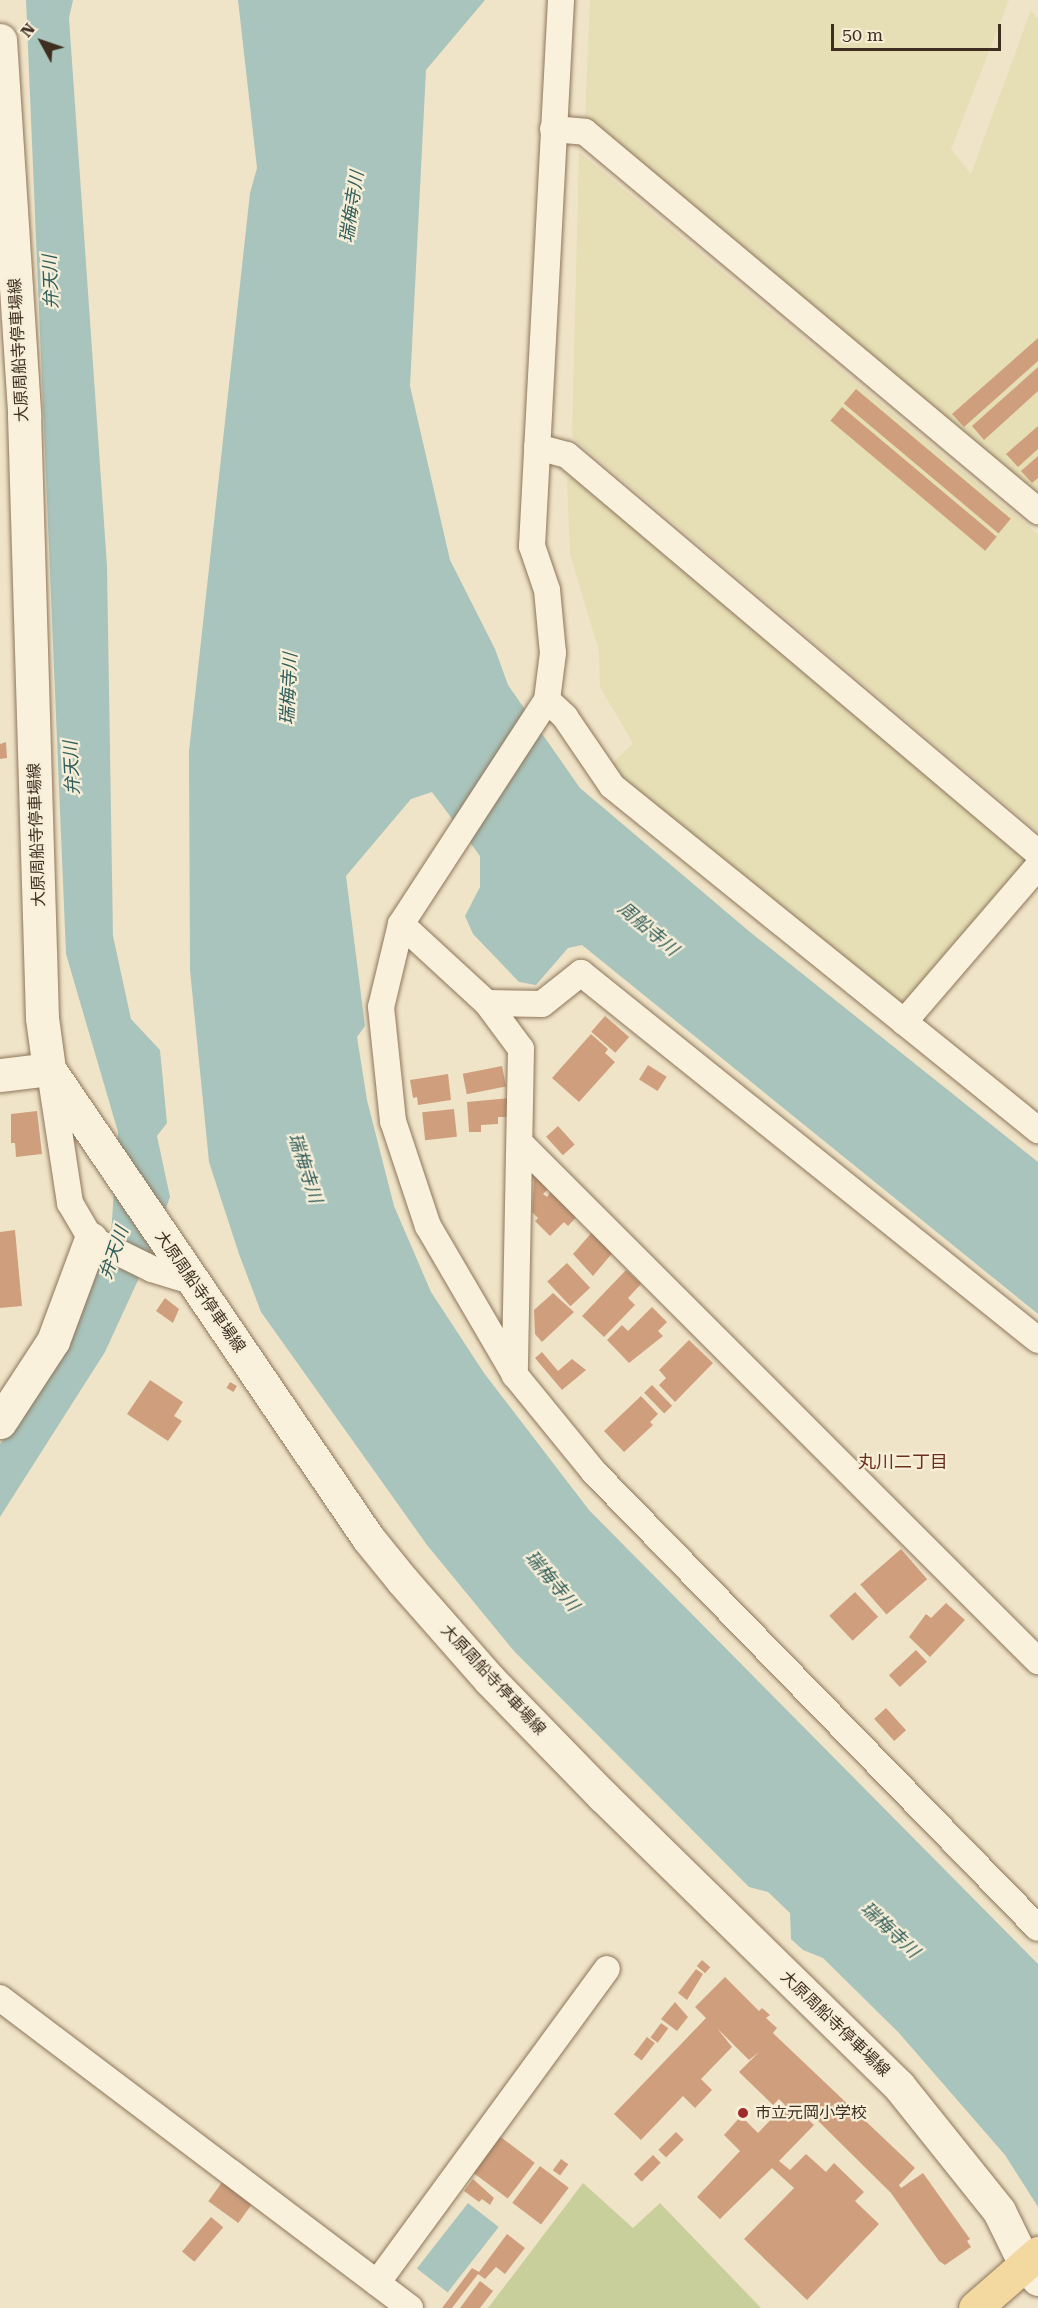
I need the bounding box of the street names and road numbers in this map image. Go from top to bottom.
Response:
street label: 大原周船寺停車場線 [6,278,32,422]
street label: 大原周船寺停車場線 [25,763,49,907]
street label: 大原周船寺停車場線 [151,1228,249,1356]
street label: 大原周船寺停車場線 [437,1621,549,1739]
street label: 大原周船寺停車場線 [777,1967,893,2081]

